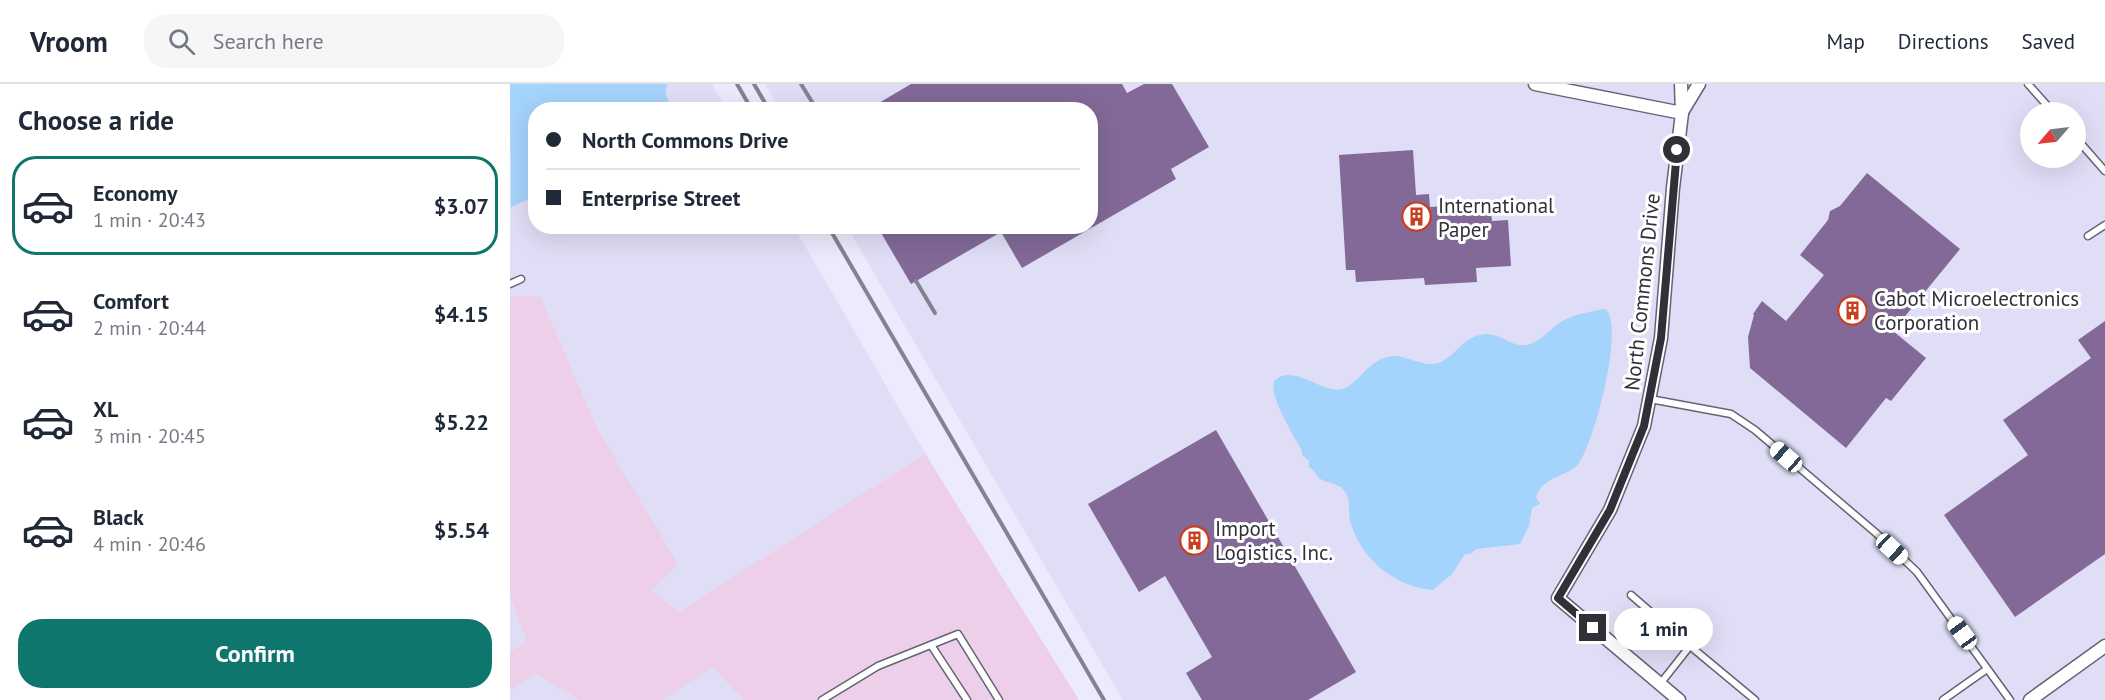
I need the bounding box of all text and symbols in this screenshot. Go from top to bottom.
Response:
search box [144,14,564,68]
text: Vroom [30,23,108,60]
icon: search [165,25,198,58]
text: Search here [213,27,324,55]
text: Map [1826,28,1865,55]
text: Directions [1898,28,1989,55]
text: Saved [2022,28,2075,55]
north arrow [2020,102,2086,168]
map controls [2020,102,2086,168]
text: Choose a ride [18,103,174,137]
text: North Commons Drive [582,126,788,154]
route start [1663,136,1690,163]
icon: car [21,179,75,233]
text: Economy [93,179,177,207]
text: Enterprise Street [582,184,740,212]
text: $3.07 [434,192,489,220]
place label: International Paper [1438,192,1554,243]
street label: North Commons Drive [1618,192,1666,392]
building icon: International Paper [1401,201,1433,233]
text: 1 min · 20:43 [93,207,206,233]
place label: Cabot Microelectronics Corporation [1874,285,2079,336]
icon: car [21,287,75,341]
text: Comfort [93,287,169,315]
building icon: Cabot Microelectronics Corporation [1837,294,1869,326]
text: $4.15 [434,300,489,328]
text: 2 min · 20:44 [93,315,206,341]
icon: car [21,395,75,449]
text: XL [93,395,118,423]
text: $5.22 [434,408,489,436]
text: 3 min · 20:45 [93,423,206,449]
car [1767,438,1805,476]
icon: car [21,503,75,557]
text: Black [93,503,144,531]
place label: Import Logistics, Inc. [1215,515,1333,566]
text: $5.54 [434,516,489,544]
building icon: Import Logistics, Inc. [1178,524,1210,556]
car [1873,530,1911,568]
text: 4 min · 20:46 [93,531,206,557]
callout: 1 min [1614,607,1713,649]
car [1944,613,1980,653]
route end [1579,614,1606,641]
text: 1 min [1639,616,1688,642]
button: Confirm [18,619,492,688]

